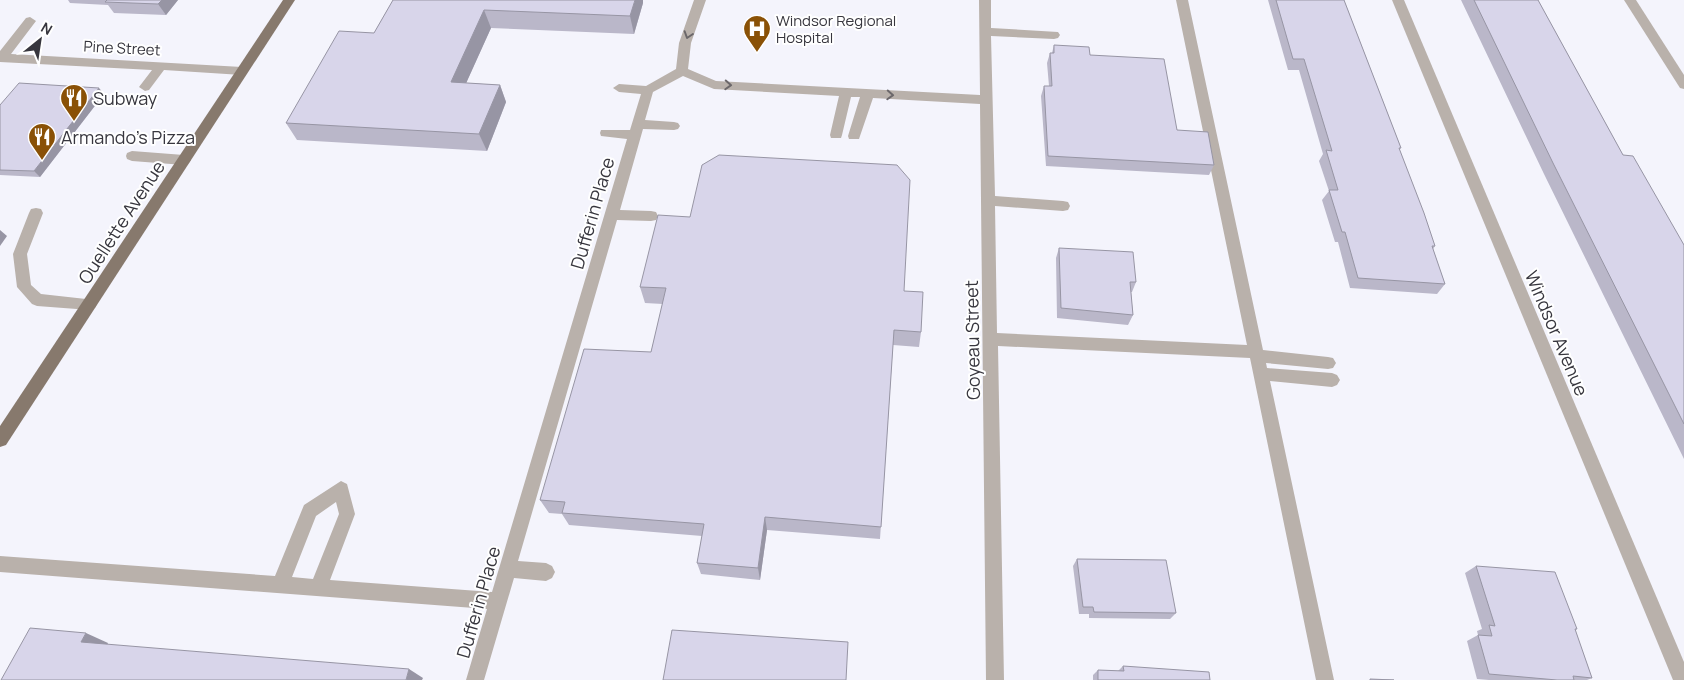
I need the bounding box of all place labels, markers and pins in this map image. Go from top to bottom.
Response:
place label: Windsor Regional Hospital [776,10,896,48]
hospital icon: Windsor Regional Hospital [742,14,772,53]
restaurant icon: Subway [59,83,89,122]
place label: Subway [93,86,158,110]
restaurant icon: Armando's Pizza [27,122,57,161]
place label: Armando's Pizza [61,125,195,149]

